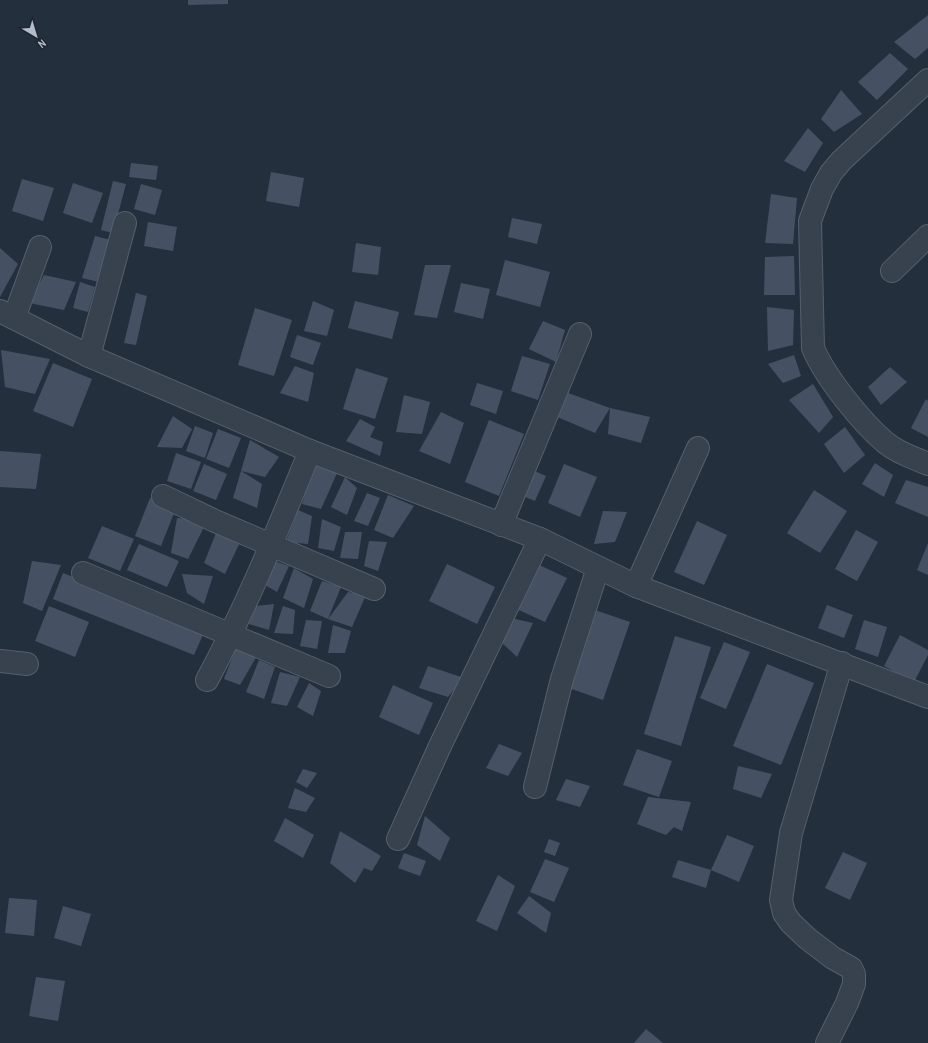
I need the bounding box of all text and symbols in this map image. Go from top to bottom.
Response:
north arrow [16,16,56,56]
text: N [35,36,49,51]

